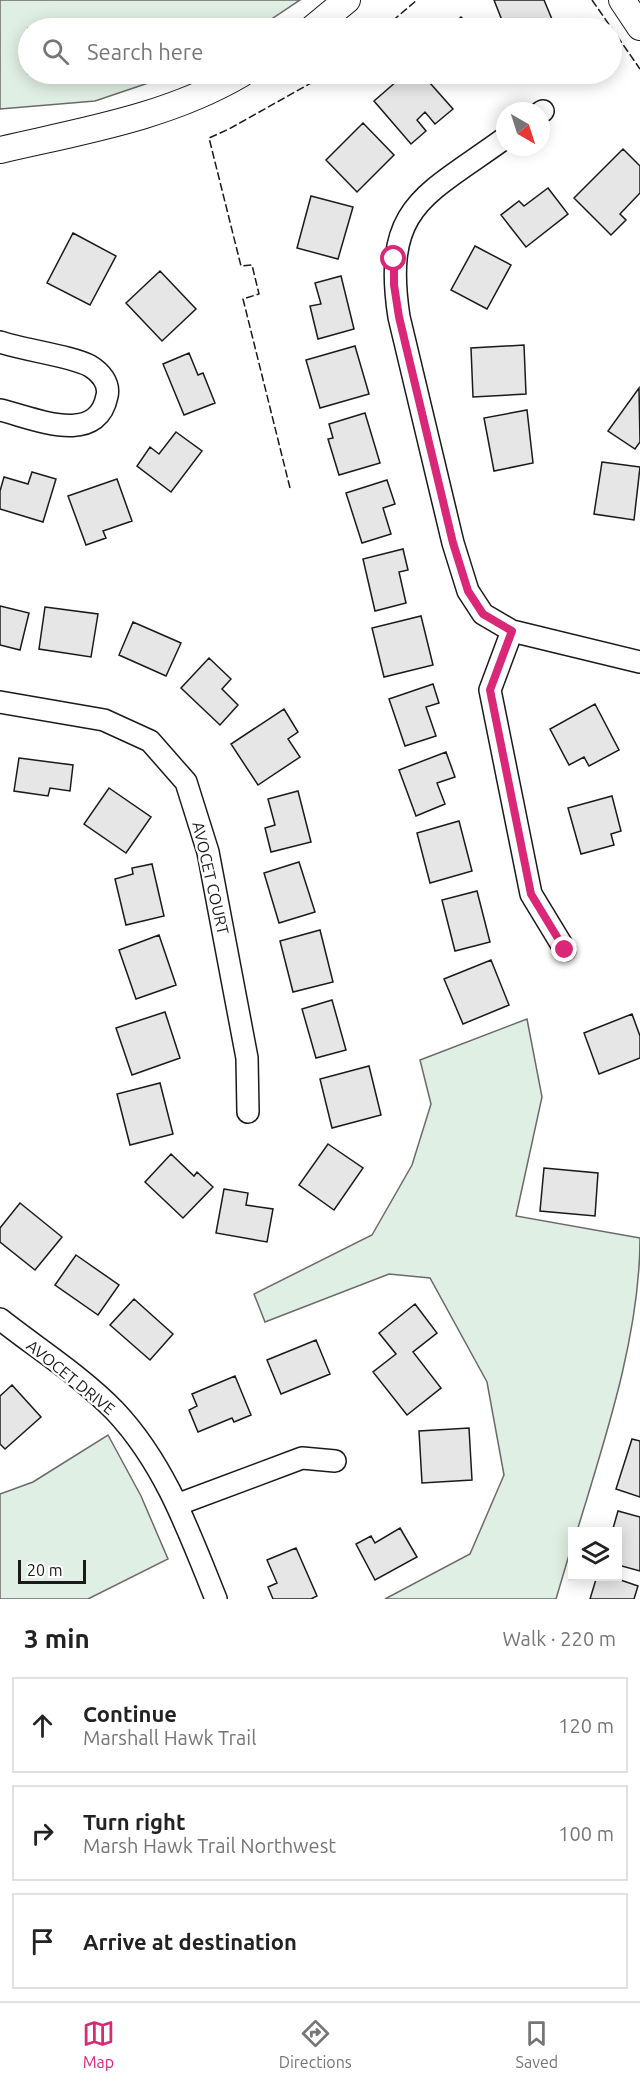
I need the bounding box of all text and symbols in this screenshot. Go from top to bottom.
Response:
search box [18,18,622,84]
icon: search [39,35,72,68]
text: Search here [87,39,203,64]
north arrow [496,102,550,156]
route start [380,245,406,271]
street label: AVOCET COURT [189,820,233,936]
route end [551,936,577,962]
street label: AVOCET DRIVE [23,1336,119,1418]
map controls [568,1527,622,1581]
button: layers [568,1527,622,1581]
scale bar [18,1557,86,1584]
text: 20 m [27,1561,63,1579]
text: 3 min [24,1624,90,1653]
text: Walk · 220 m [503,1627,616,1650]
text: Continue [83,1701,177,1726]
icon: ahead [26,1709,59,1742]
text: 120 m [558,1714,614,1737]
text: Marshall Hawk Trail [83,1726,256,1749]
text: Turn right [83,1809,185,1834]
icon: right [26,1817,59,1850]
text: 100 m [558,1822,614,1845]
text: Marsh Hawk Trail Northwest [83,1834,336,1857]
icon: arrive [26,1925,59,1958]
text: Arrive at destination [83,1929,297,1954]
tab: Map [82,2017,115,2071]
tab: Directions [279,2017,352,2071]
tab: Saved [516,2017,558,2071]

